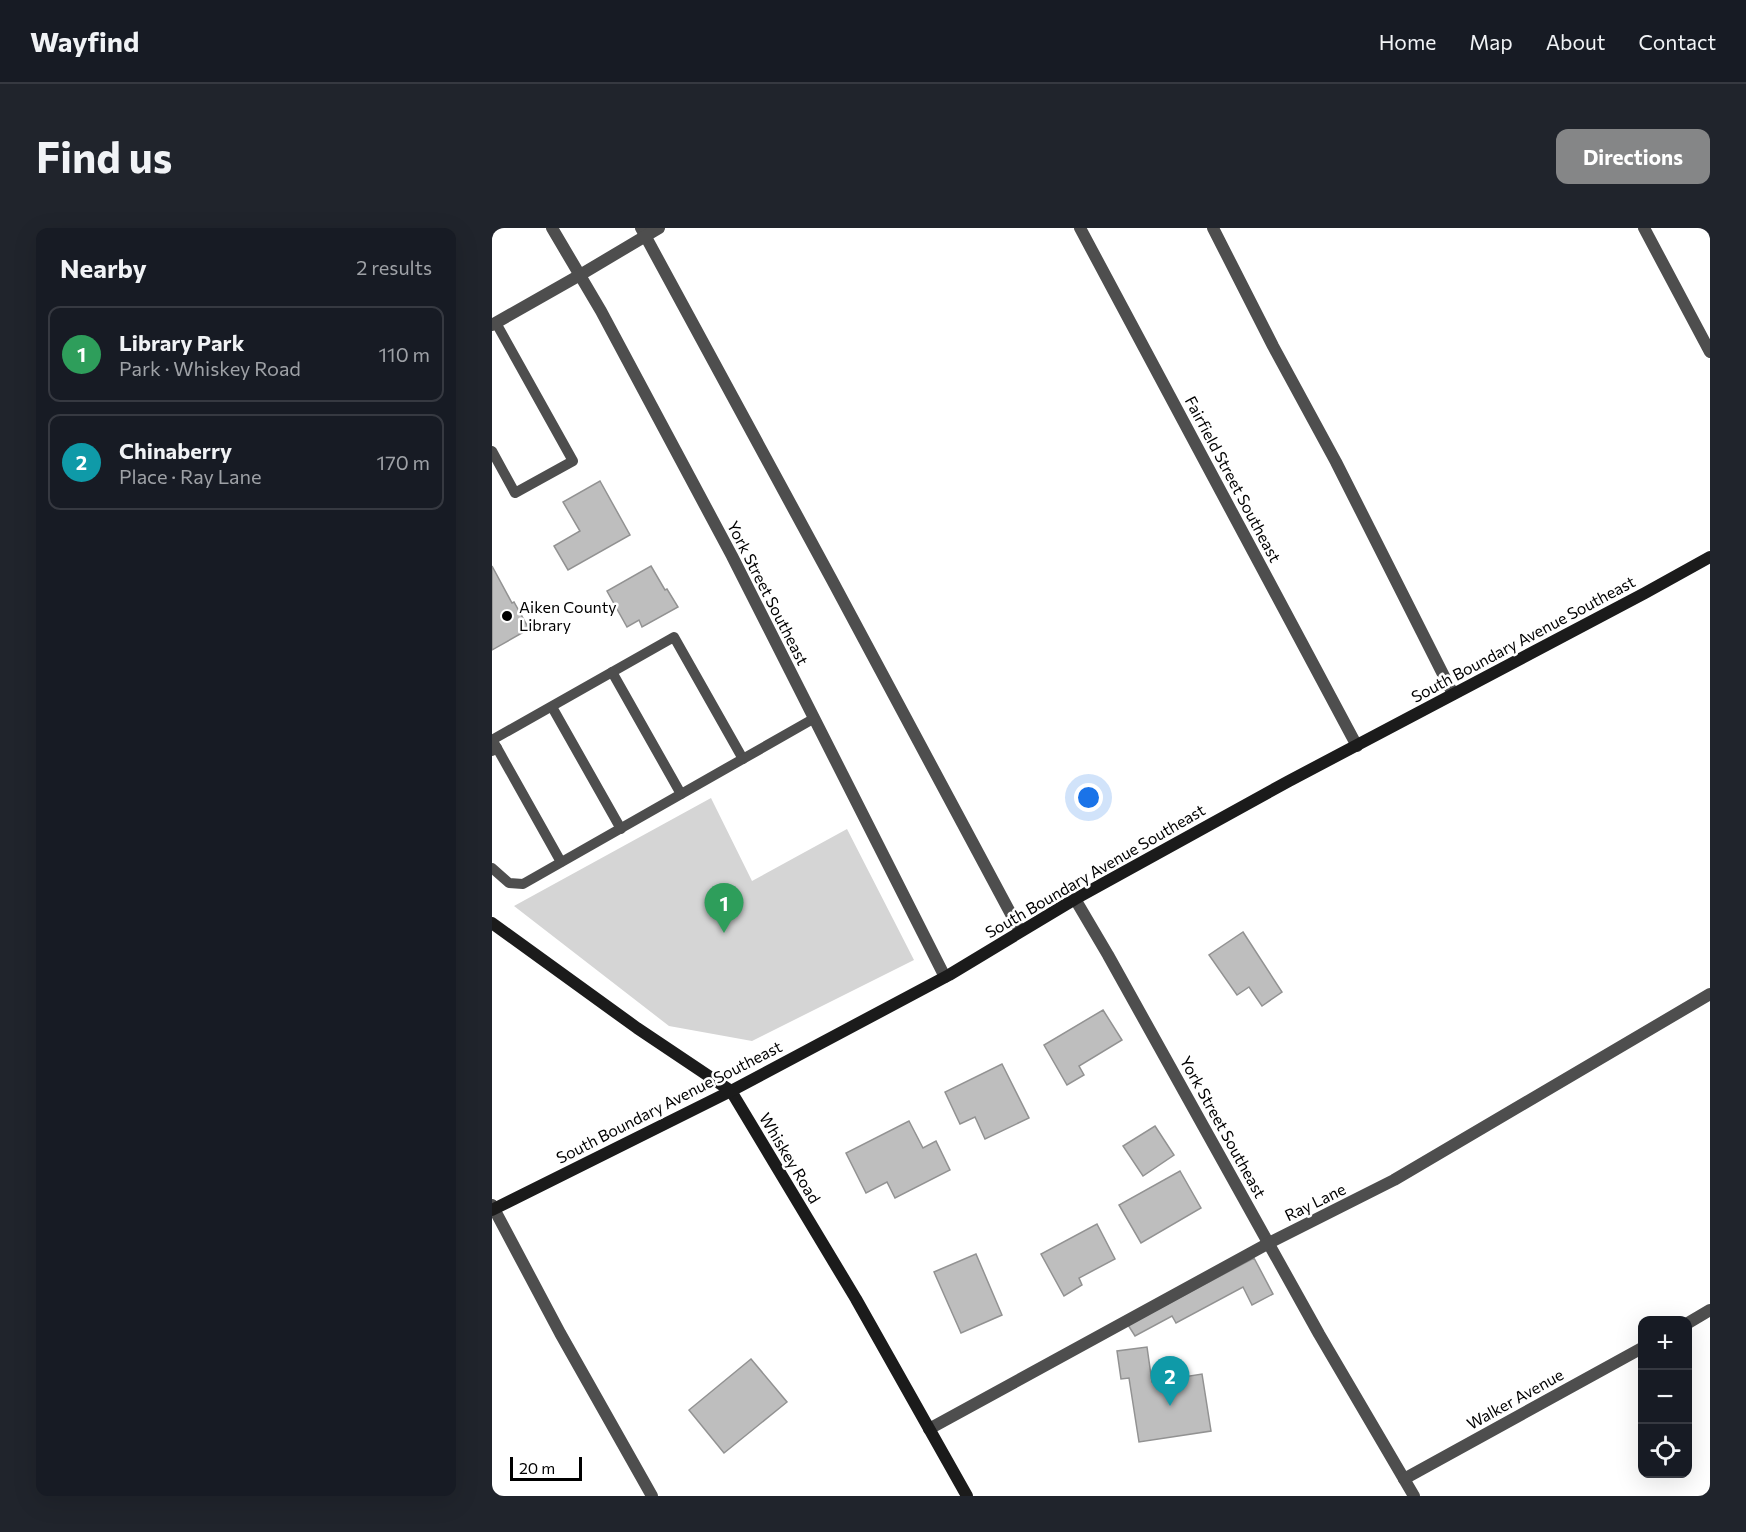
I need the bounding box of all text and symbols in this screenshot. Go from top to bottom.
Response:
text: Wayfind [30,24,139,58]
text: Home [1379,29,1436,54]
text: Map [1469,29,1513,54]
text: About [1546,29,1605,54]
text: Contact [1638,29,1716,54]
button: Directions [1556,129,1710,184]
text: Find us [36,130,172,182]
text: Nearby [60,252,147,283]
text: 2 results [356,255,432,279]
text: Library Park [119,329,244,356]
text: 1 [77,342,86,366]
text: 110 m [379,342,430,366]
text: Park · Whiskey Road [119,356,301,380]
street label: Fairfield Street Southeast [1182,392,1286,565]
text: Chinaberry [119,437,232,464]
text: 2 [76,450,87,474]
text: 170 m [377,450,430,474]
text: Place · Ray Lane [119,464,262,488]
street label: York Street Southeast [724,518,813,668]
street label: South Boundary Avenue Southeast [1408,571,1638,706]
place label: Aiken County Library [519,597,617,634]
marker: Aiken County Library [500,609,514,623]
your location [1074,783,1103,812]
street label: South Boundary Avenue Southeast [981,799,1208,941]
pin: 1 [704,884,744,933]
street label: South Boundary Avenue Southeast [553,1036,785,1167]
street label: York Street Southeast [1177,1053,1271,1201]
street label: Whiskey Road [756,1109,825,1206]
street label: Ray Lane [1281,1179,1348,1224]
map controls [1638,1316,1692,1478]
button: + [1638,1316,1692,1370]
pin: 2 [1150,1356,1190,1406]
street label: Walker Avenue [1463,1364,1566,1433]
button: − [1638,1370,1692,1424]
button: locate [1638,1424,1692,1478]
scale bar [510,1454,582,1482]
text: 20 m [519,1458,555,1477]

